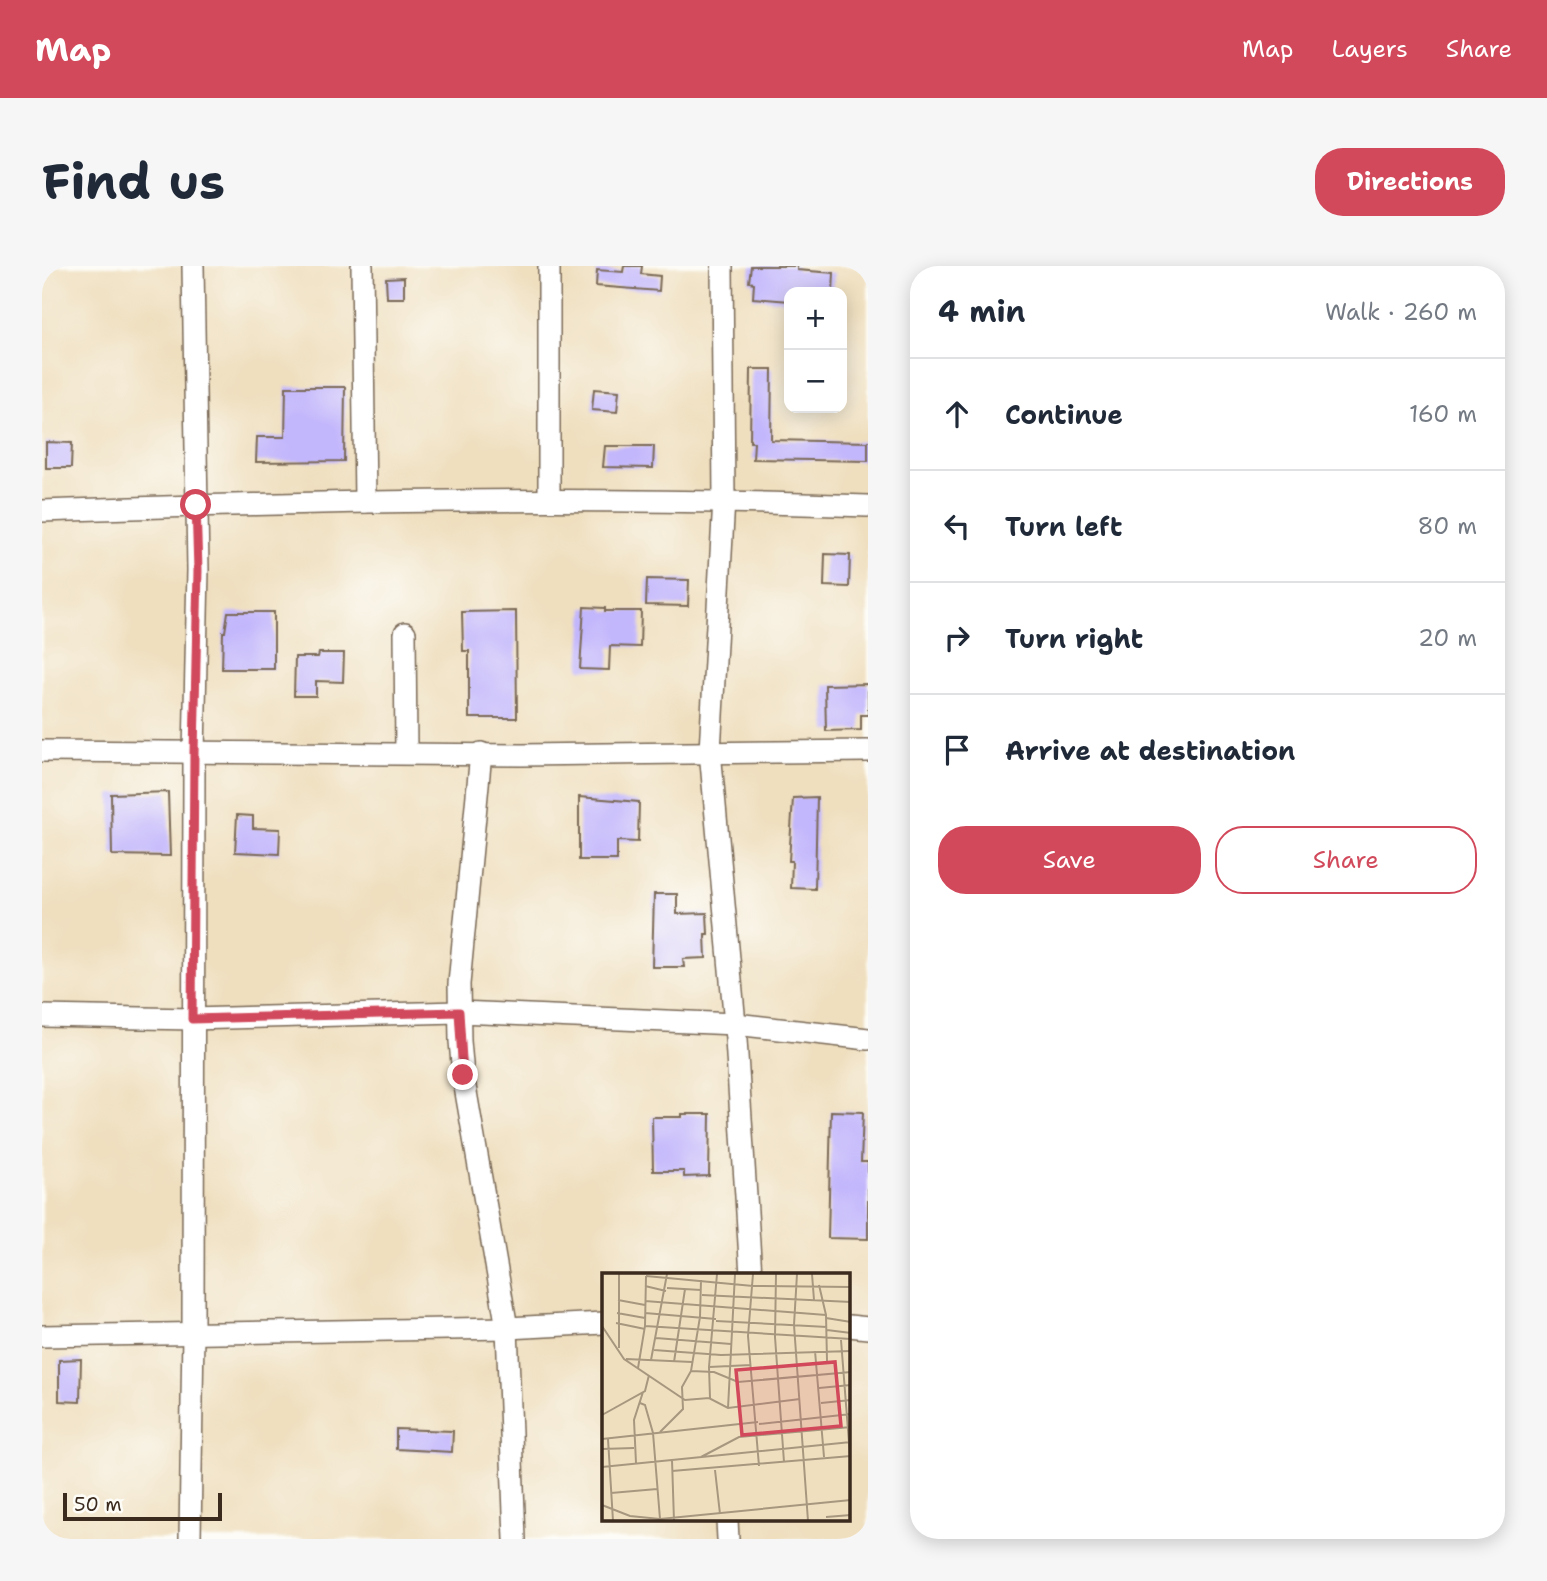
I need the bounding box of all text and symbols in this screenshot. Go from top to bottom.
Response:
text: Map [35,27,111,72]
text: Map [1242,33,1293,65]
text: Layers [1331,33,1408,65]
text: Share [1446,33,1512,65]
button: Directions [1315,148,1505,216]
text: Find us [42,149,225,215]
map controls [784,287,847,413]
button: + [784,287,847,350]
text: 4 min [938,291,1025,332]
text: Walk · 260 m [1325,297,1477,327]
button: − [784,350,847,413]
icon: ahead [938,395,976,433]
text: Continue [1005,397,1123,432]
text: 160 m [1409,399,1477,429]
route start [180,489,211,520]
icon: left [938,507,976,545]
text: Turn left [1005,509,1122,544]
text: 80 m [1418,511,1477,541]
icon: right [938,619,976,657]
text: Turn right [1005,621,1143,656]
text: 20 m [1418,623,1477,653]
icon: arrive [938,731,976,769]
text: Arrive at destination [1005,733,1295,768]
button: Save [938,826,1201,894]
button: Share [1215,826,1477,894]
route end [447,1059,478,1090]
inset map [602,1273,850,1522]
scale bar [63,1490,222,1522]
text: 50 m [74,1492,122,1517]

